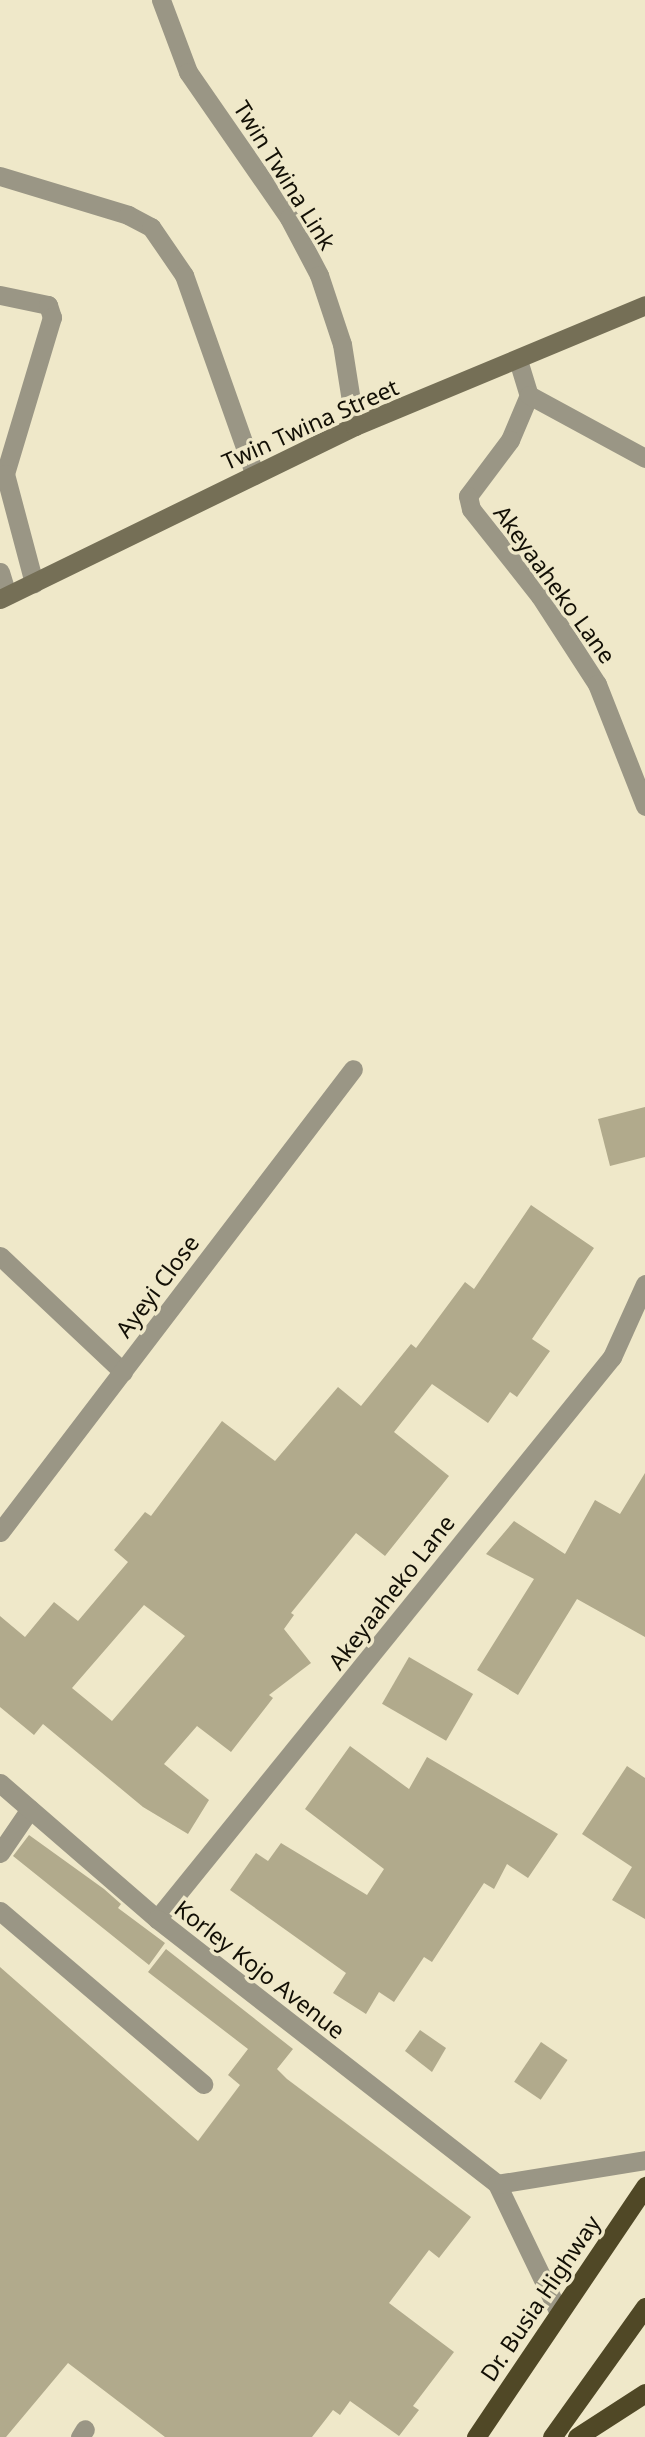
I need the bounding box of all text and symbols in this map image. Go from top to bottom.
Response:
street label: Twin Twina Link [228,95,342,255]
street label: Twin Twina Street [218,373,402,475]
street label: Akeyaaheko Lane [488,500,622,668]
street label: Ayeyi Close [110,1229,204,1343]
street label: Akeyaaheko Lane [322,1509,460,1675]
street label: Korley Kojo Avenue [169,1894,351,2044]
street label: Dr. Busia Highway [474,2210,606,2386]

